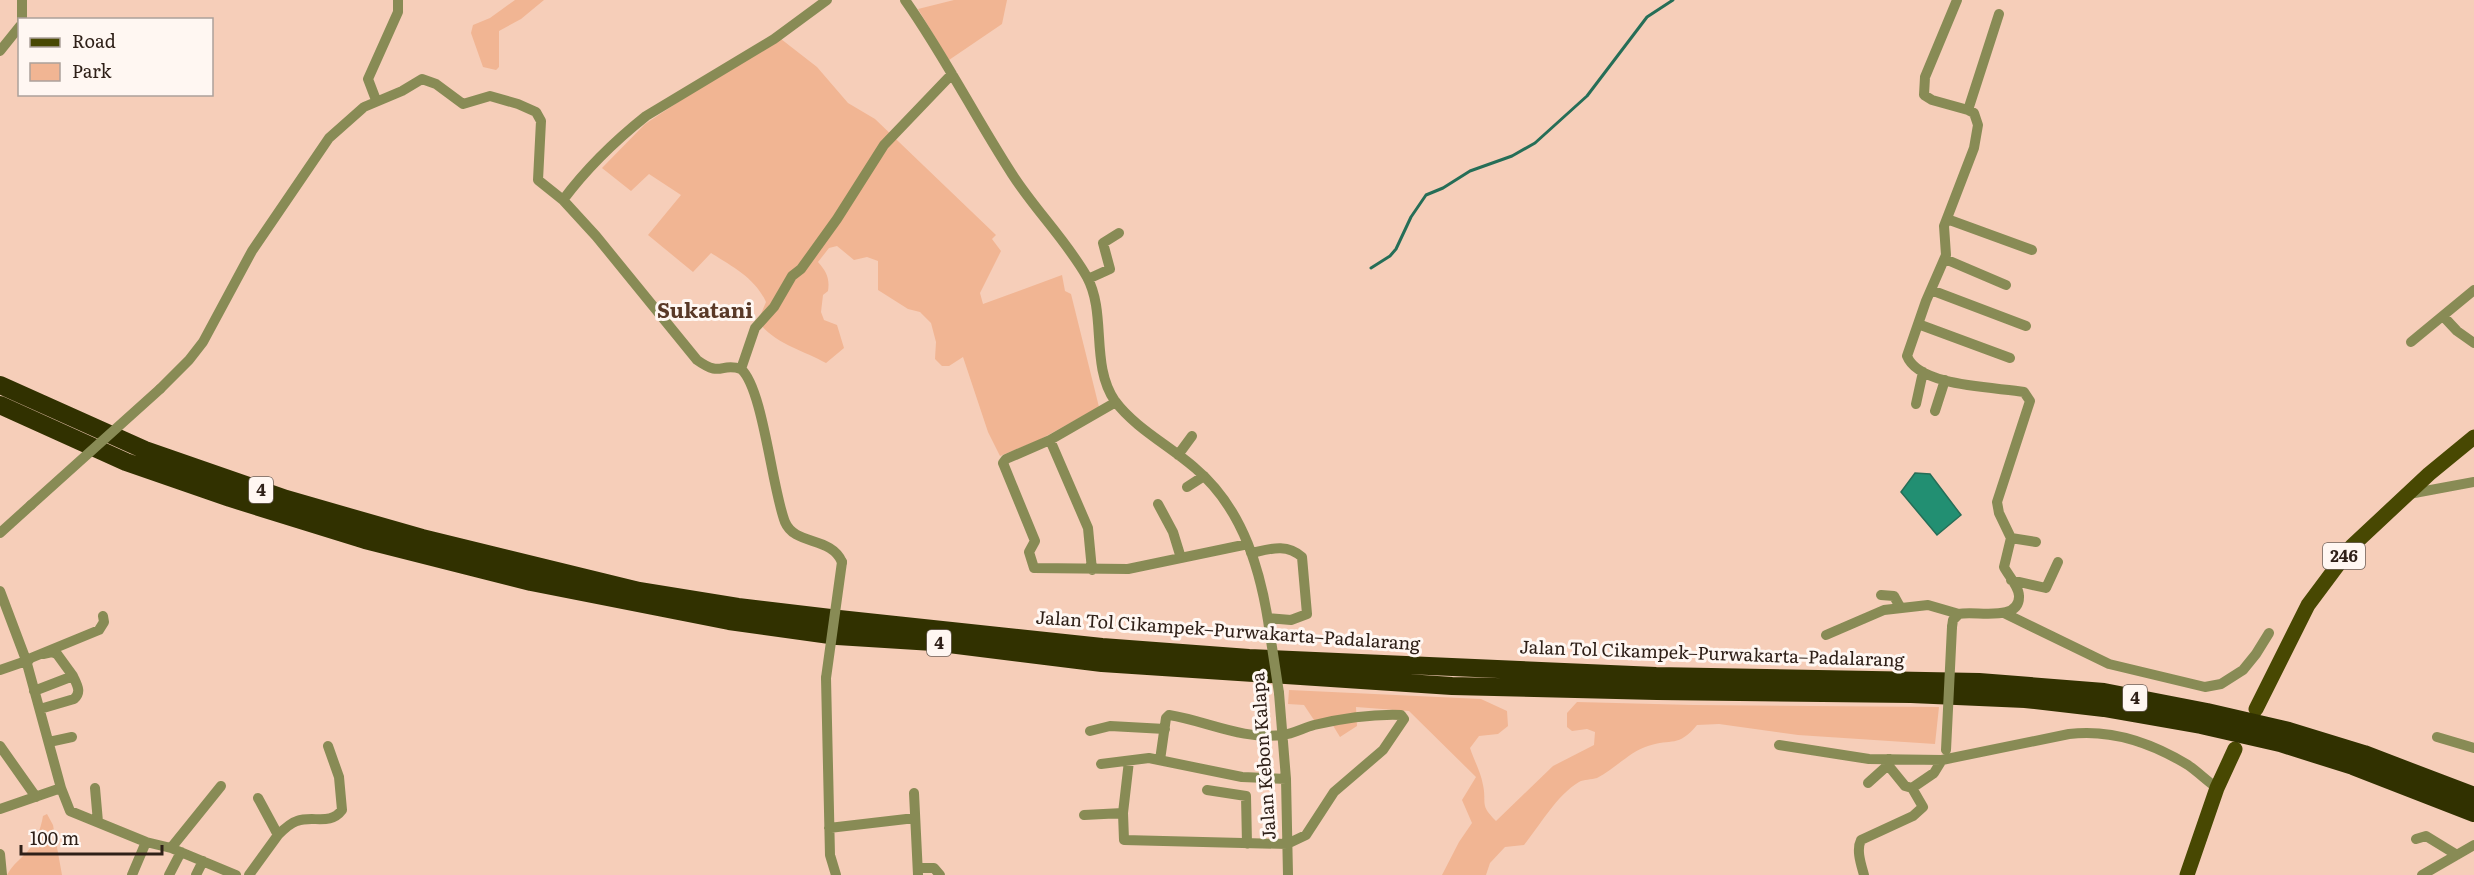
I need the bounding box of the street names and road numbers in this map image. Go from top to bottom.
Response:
road number: 4 [249,477,273,503]
road number: 246 [2323,543,2365,569]
street label: Jalan Tol Cikampek–Purwakarta–Padalarang [1035,603,1422,656]
road number: 4 [927,630,951,656]
street label: Jalan Tol Cikampek–Purwakarta–Padalarang [1519,632,1906,673]
street label: Jalan Kebon Kalapa [1243,671,1282,841]
road number: 4 [2123,685,2147,711]

